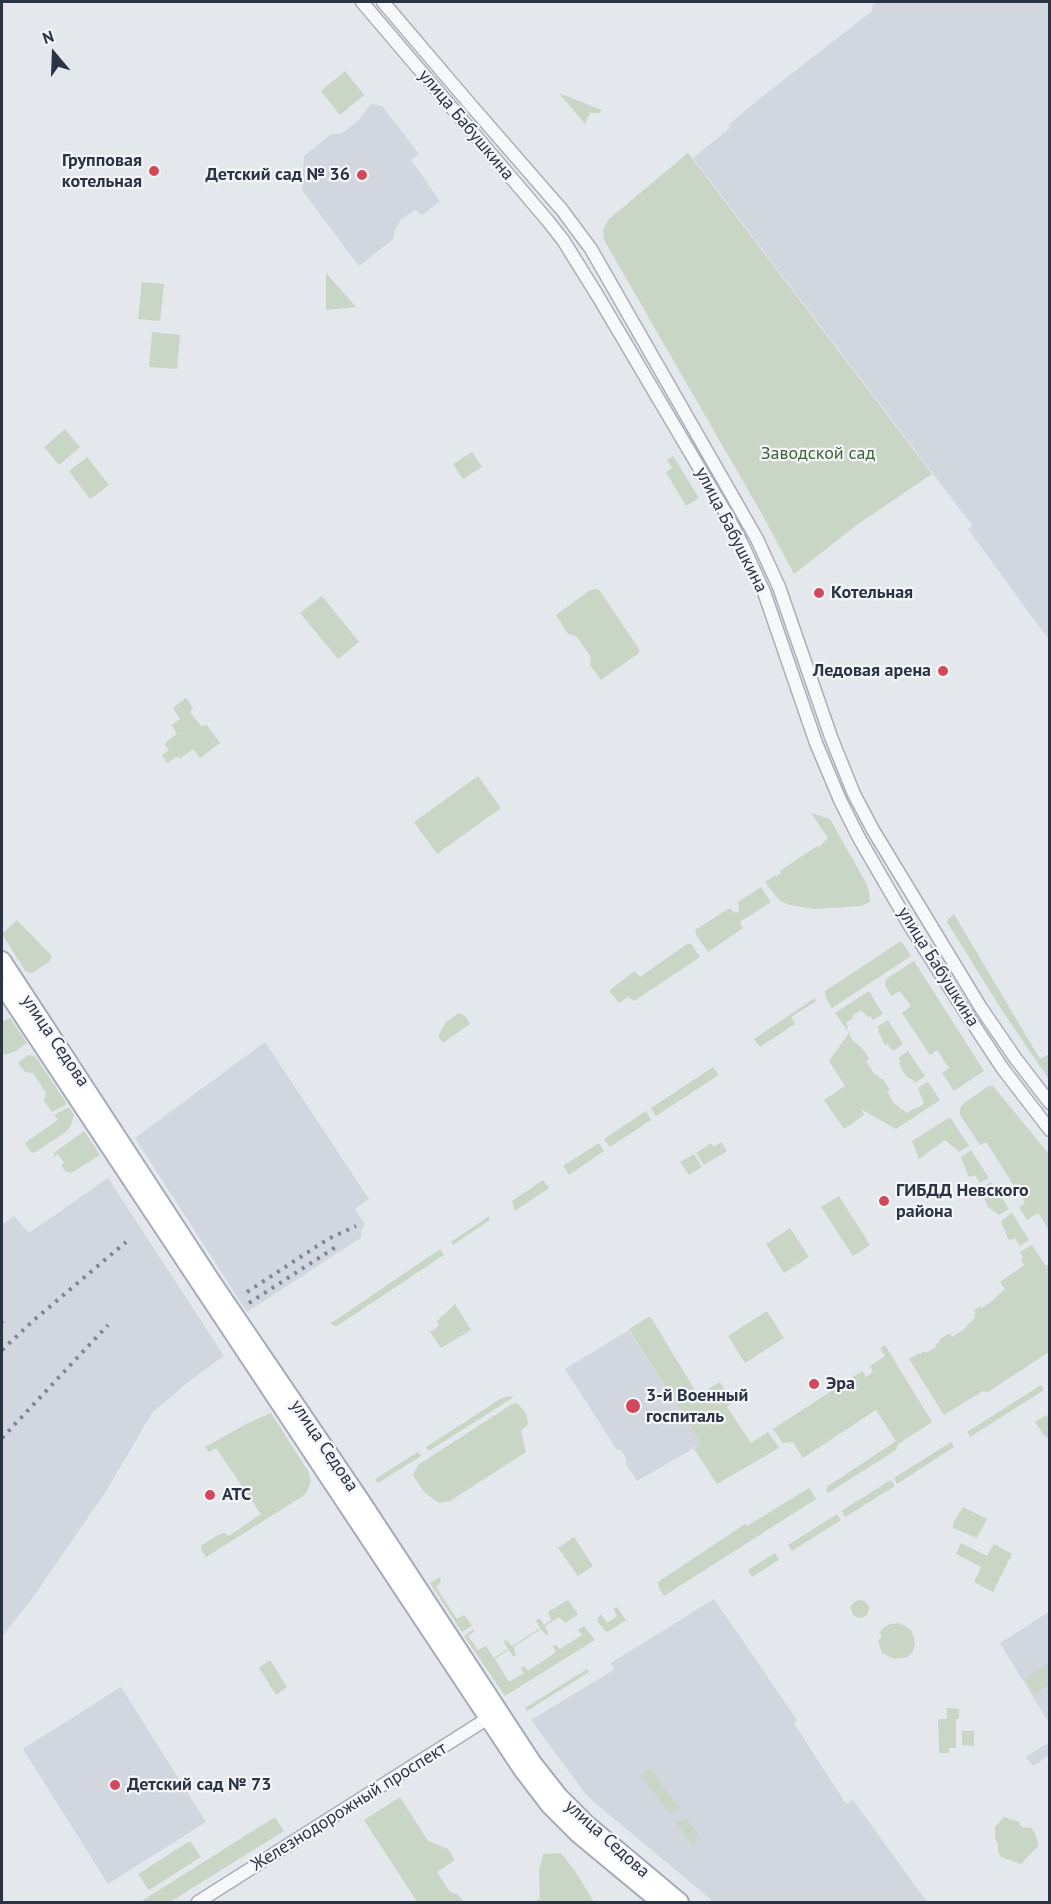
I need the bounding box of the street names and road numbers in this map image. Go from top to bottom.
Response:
street label: улица Бабушкина [414,65,518,185]
street label: улица Бабушкина [690,464,772,596]
street label: улица Бабушкина [892,903,984,1031]
street label: улица Седова [16,991,94,1091]
street label: улица Седова [285,1396,363,1496]
street label: Железнодорожный проспект [247,1738,451,1876]
street label: улица Седова [560,1795,654,1883]

